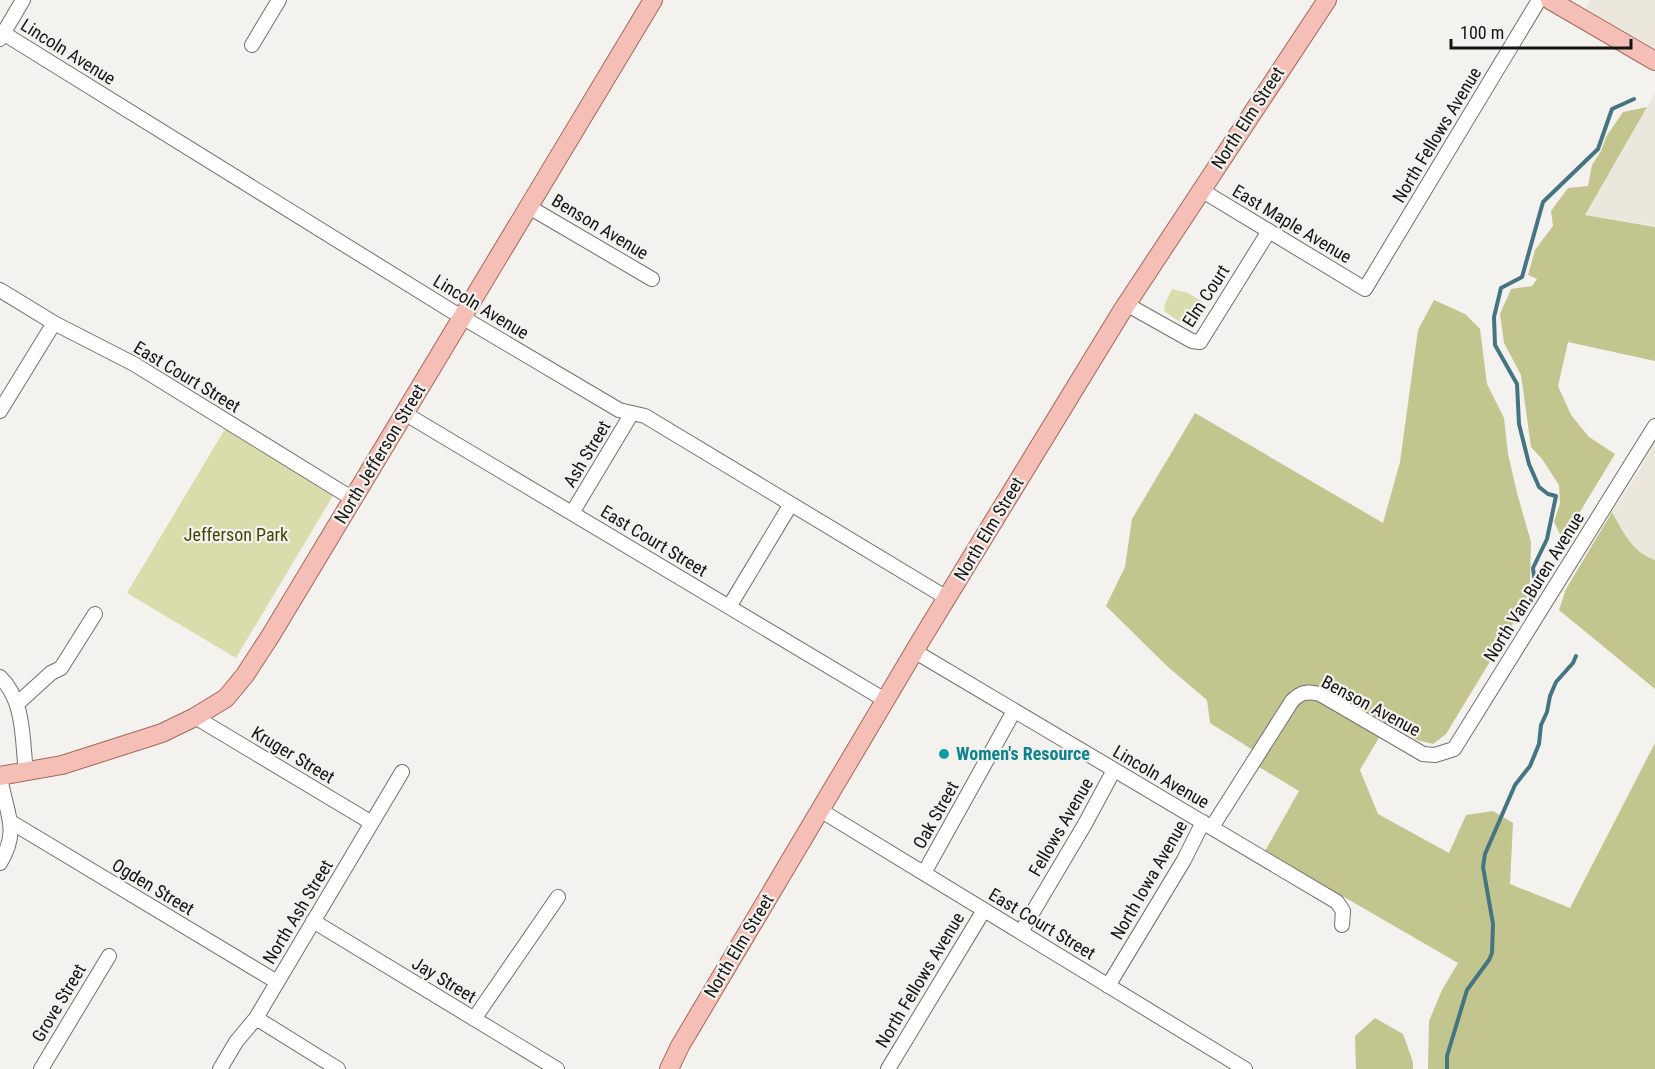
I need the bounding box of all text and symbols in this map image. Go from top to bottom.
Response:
scale bar [1451,12,1631,50]
street label: Lincoln Avenue [17,14,119,89]
text: 100 m [1460,22,1504,43]
street label: North Elm Street [1207,63,1288,173]
street label: North Fellows Avenue [1388,63,1485,206]
street label: East Maple Avenue [1229,180,1355,267]
street label: Benson Avenue [548,190,652,264]
street label: Elm Court [1178,261,1233,331]
street label: Lincoln Avenue [430,270,533,343]
street label: East Court Street [130,336,244,417]
street label: North Jefferson Street [330,380,429,527]
street label: Ash Street [559,417,615,491]
street label: North Elm Street [949,473,1028,584]
street label: East Court Street [597,500,711,581]
street label: North Van Buren Avenue [1479,508,1588,665]
park label: Jefferson Park [184,524,288,545]
street label: Benson Avenue [1318,671,1424,740]
street label: Kruger Street [248,722,339,788]
street label: Lincoln Avenue [1109,741,1213,813]
place label: Women's Resource [956,743,1090,764]
marker: Women's Resource [937,747,951,761]
street label: Fellows Avenue [1024,774,1097,880]
street label: Oak Street [908,777,963,852]
street label: North Iowa Avenue [1106,816,1191,943]
street label: Ogden Street [108,854,198,919]
street label: North Ash Street [258,856,337,968]
street label: East Court Street [985,883,1099,964]
street label: North Elm Street [699,890,778,1001]
street label: North Fellows Avenue [871,908,968,1051]
street label: Jay Street [408,952,480,1007]
street label: Grove Street [27,960,90,1046]

